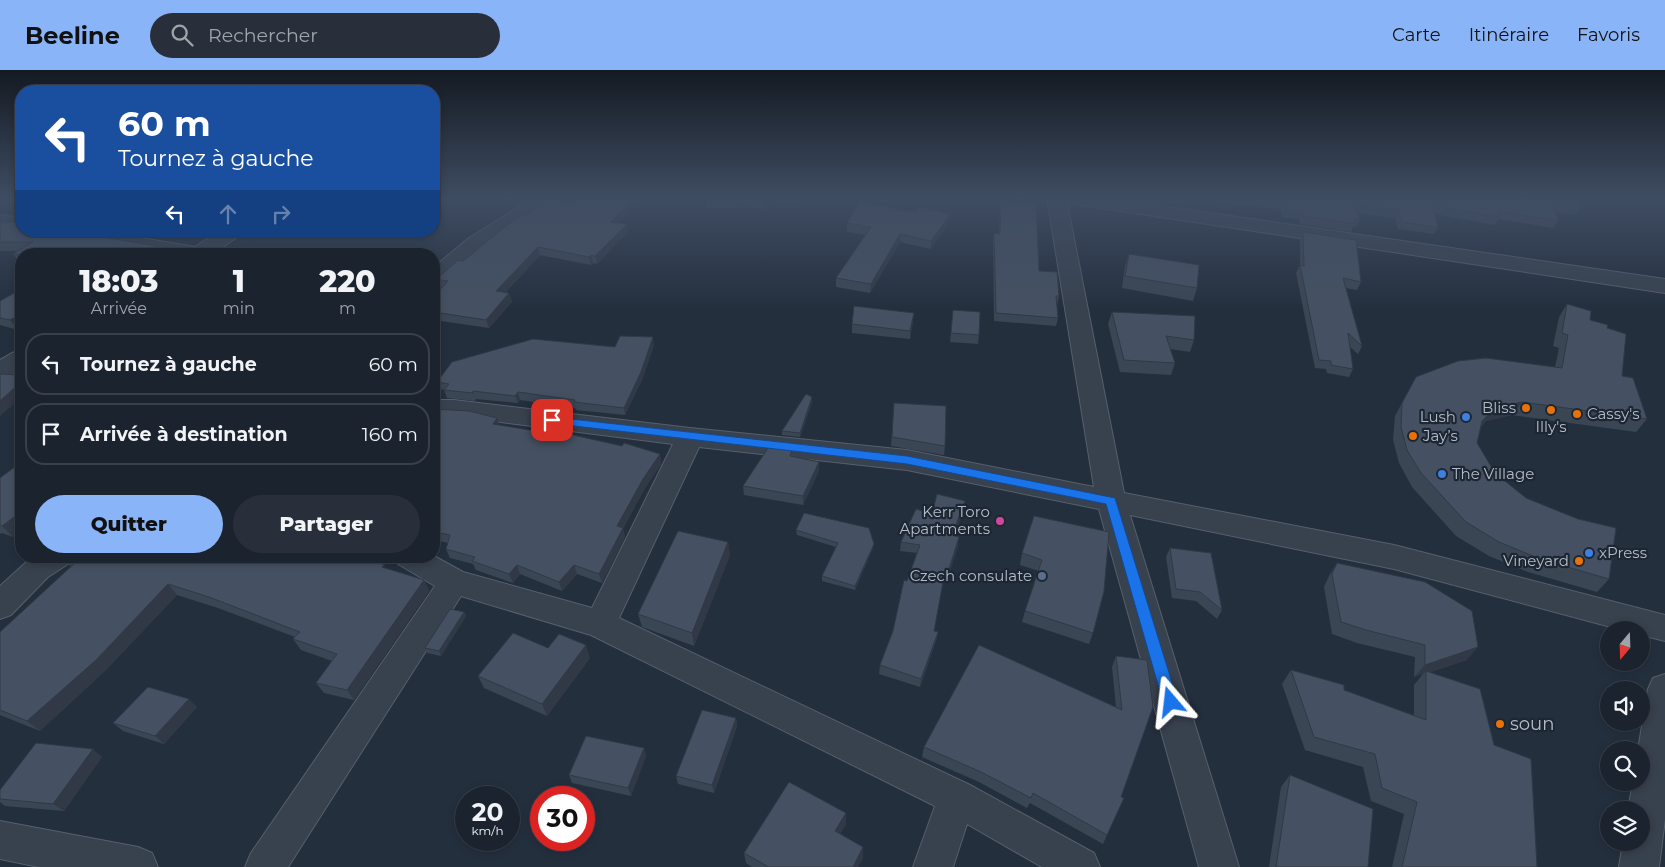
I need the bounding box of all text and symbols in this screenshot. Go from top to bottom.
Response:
search box [150,13,500,58]
text: Beeline [25,21,120,50]
icon: search [168,21,196,49]
text: Rechercher [208,24,318,47]
text: Carte [1392,24,1441,46]
text: Itinéraire [1469,24,1549,46]
text: Favoris [1577,24,1640,46]
text: 60 m [118,102,211,145]
icon: left [35,105,100,170]
text: Tournez à gauche [118,145,314,172]
icon: left [161,200,189,228]
icon: ahead [214,200,242,228]
icon: right [267,200,295,228]
text: 18:03 [79,263,158,300]
text: 1 [233,263,245,300]
text: 220 [319,263,376,300]
text: Arrivée [91,299,147,318]
text: min [223,299,255,318]
text: m [339,299,356,318]
icon: left [37,350,65,378]
text: Tournez à gauche [80,353,257,376]
text: 60 m [369,353,418,376]
place label: Bliss [1482,398,1516,417]
pin [531,399,573,441]
marker: Bliss [1520,402,1532,414]
marker: Illy's [1545,404,1557,416]
place label: Cassy's [1587,404,1640,423]
icon: arrive [538,406,566,434]
place label: Lush [1420,407,1456,426]
marker: Cassy's [1571,408,1583,420]
marker: Lush [1460,411,1472,423]
place label: Illy's [1535,417,1567,436]
icon: arrive [37,420,65,448]
text: Arrivée à destination [80,423,288,446]
text: 160 m [362,423,418,446]
place label: Jay’s [1422,426,1458,445]
marker: Jay’s [1407,430,1419,442]
place label: The Village [1452,464,1534,483]
marker: The Village [1436,468,1448,480]
button: Quitter [35,495,223,553]
button: Partager [233,495,420,553]
place label: Kerr Toro Apartments [899,502,990,538]
marker: Kerr Toro Apartments [994,515,1006,527]
place label: xPress [1599,543,1647,562]
marker: xPress [1583,547,1595,559]
place label: Vineyard [1503,551,1569,570]
marker: Vineyard [1573,555,1585,567]
place label: Czech consulate [910,566,1032,585]
marker: Czech consulate [1036,570,1048,582]
north arrow [1600,621,1650,671]
map controls [1600,621,1650,851]
position arrow [1144,675,1196,727]
button: sound [1600,681,1650,731]
place label: soun [1510,713,1554,735]
marker: soun [1494,718,1506,730]
button: search [1600,741,1650,791]
speed limit sign: 30 [530,786,595,851]
text: 20 [472,797,503,827]
button: layers [1600,801,1650,851]
text: km/h [471,823,504,838]

